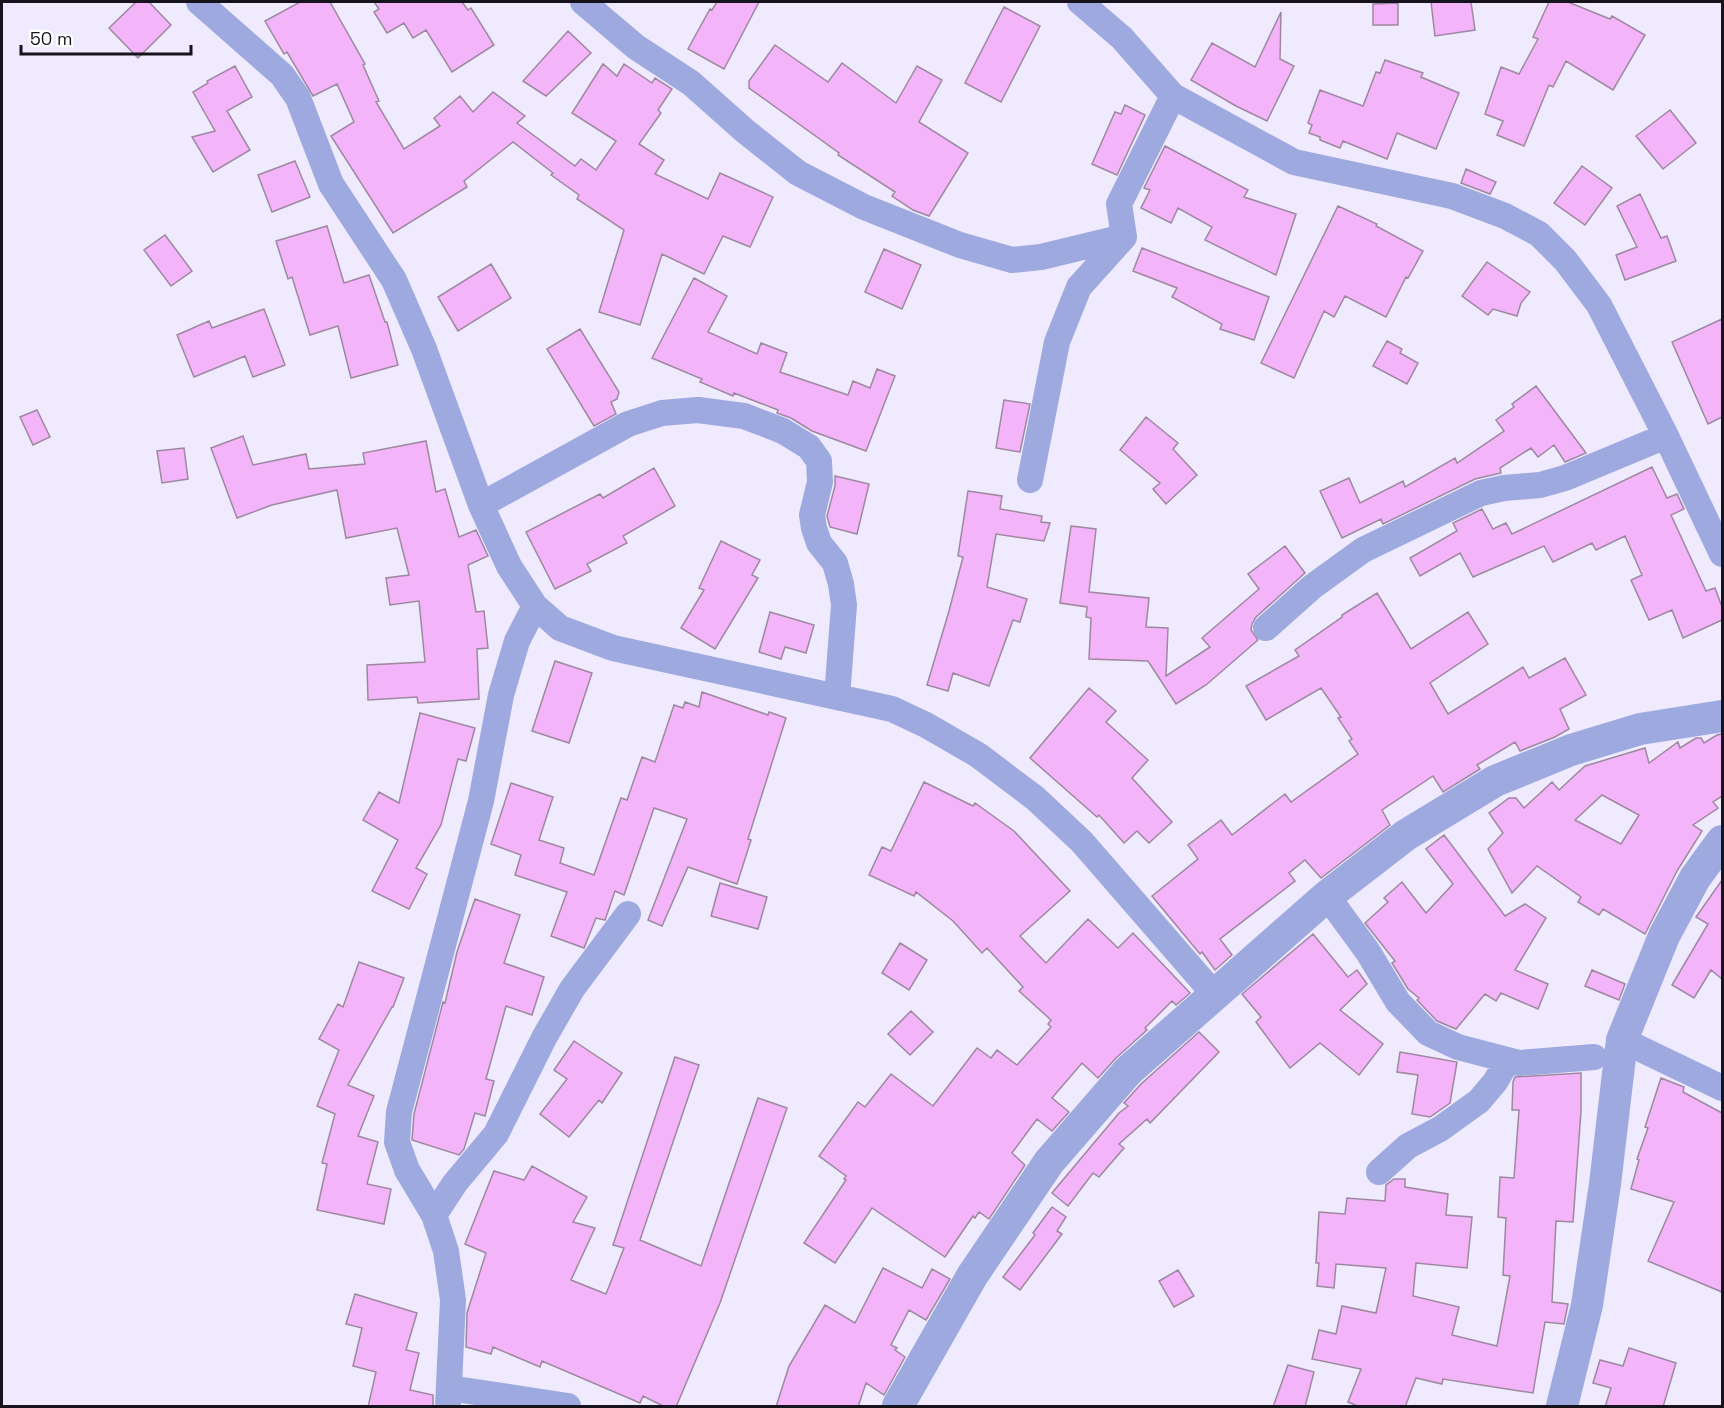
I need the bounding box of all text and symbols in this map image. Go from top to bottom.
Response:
scale bar [21,18,190,56]
text: 50 m [30,27,72,50]

